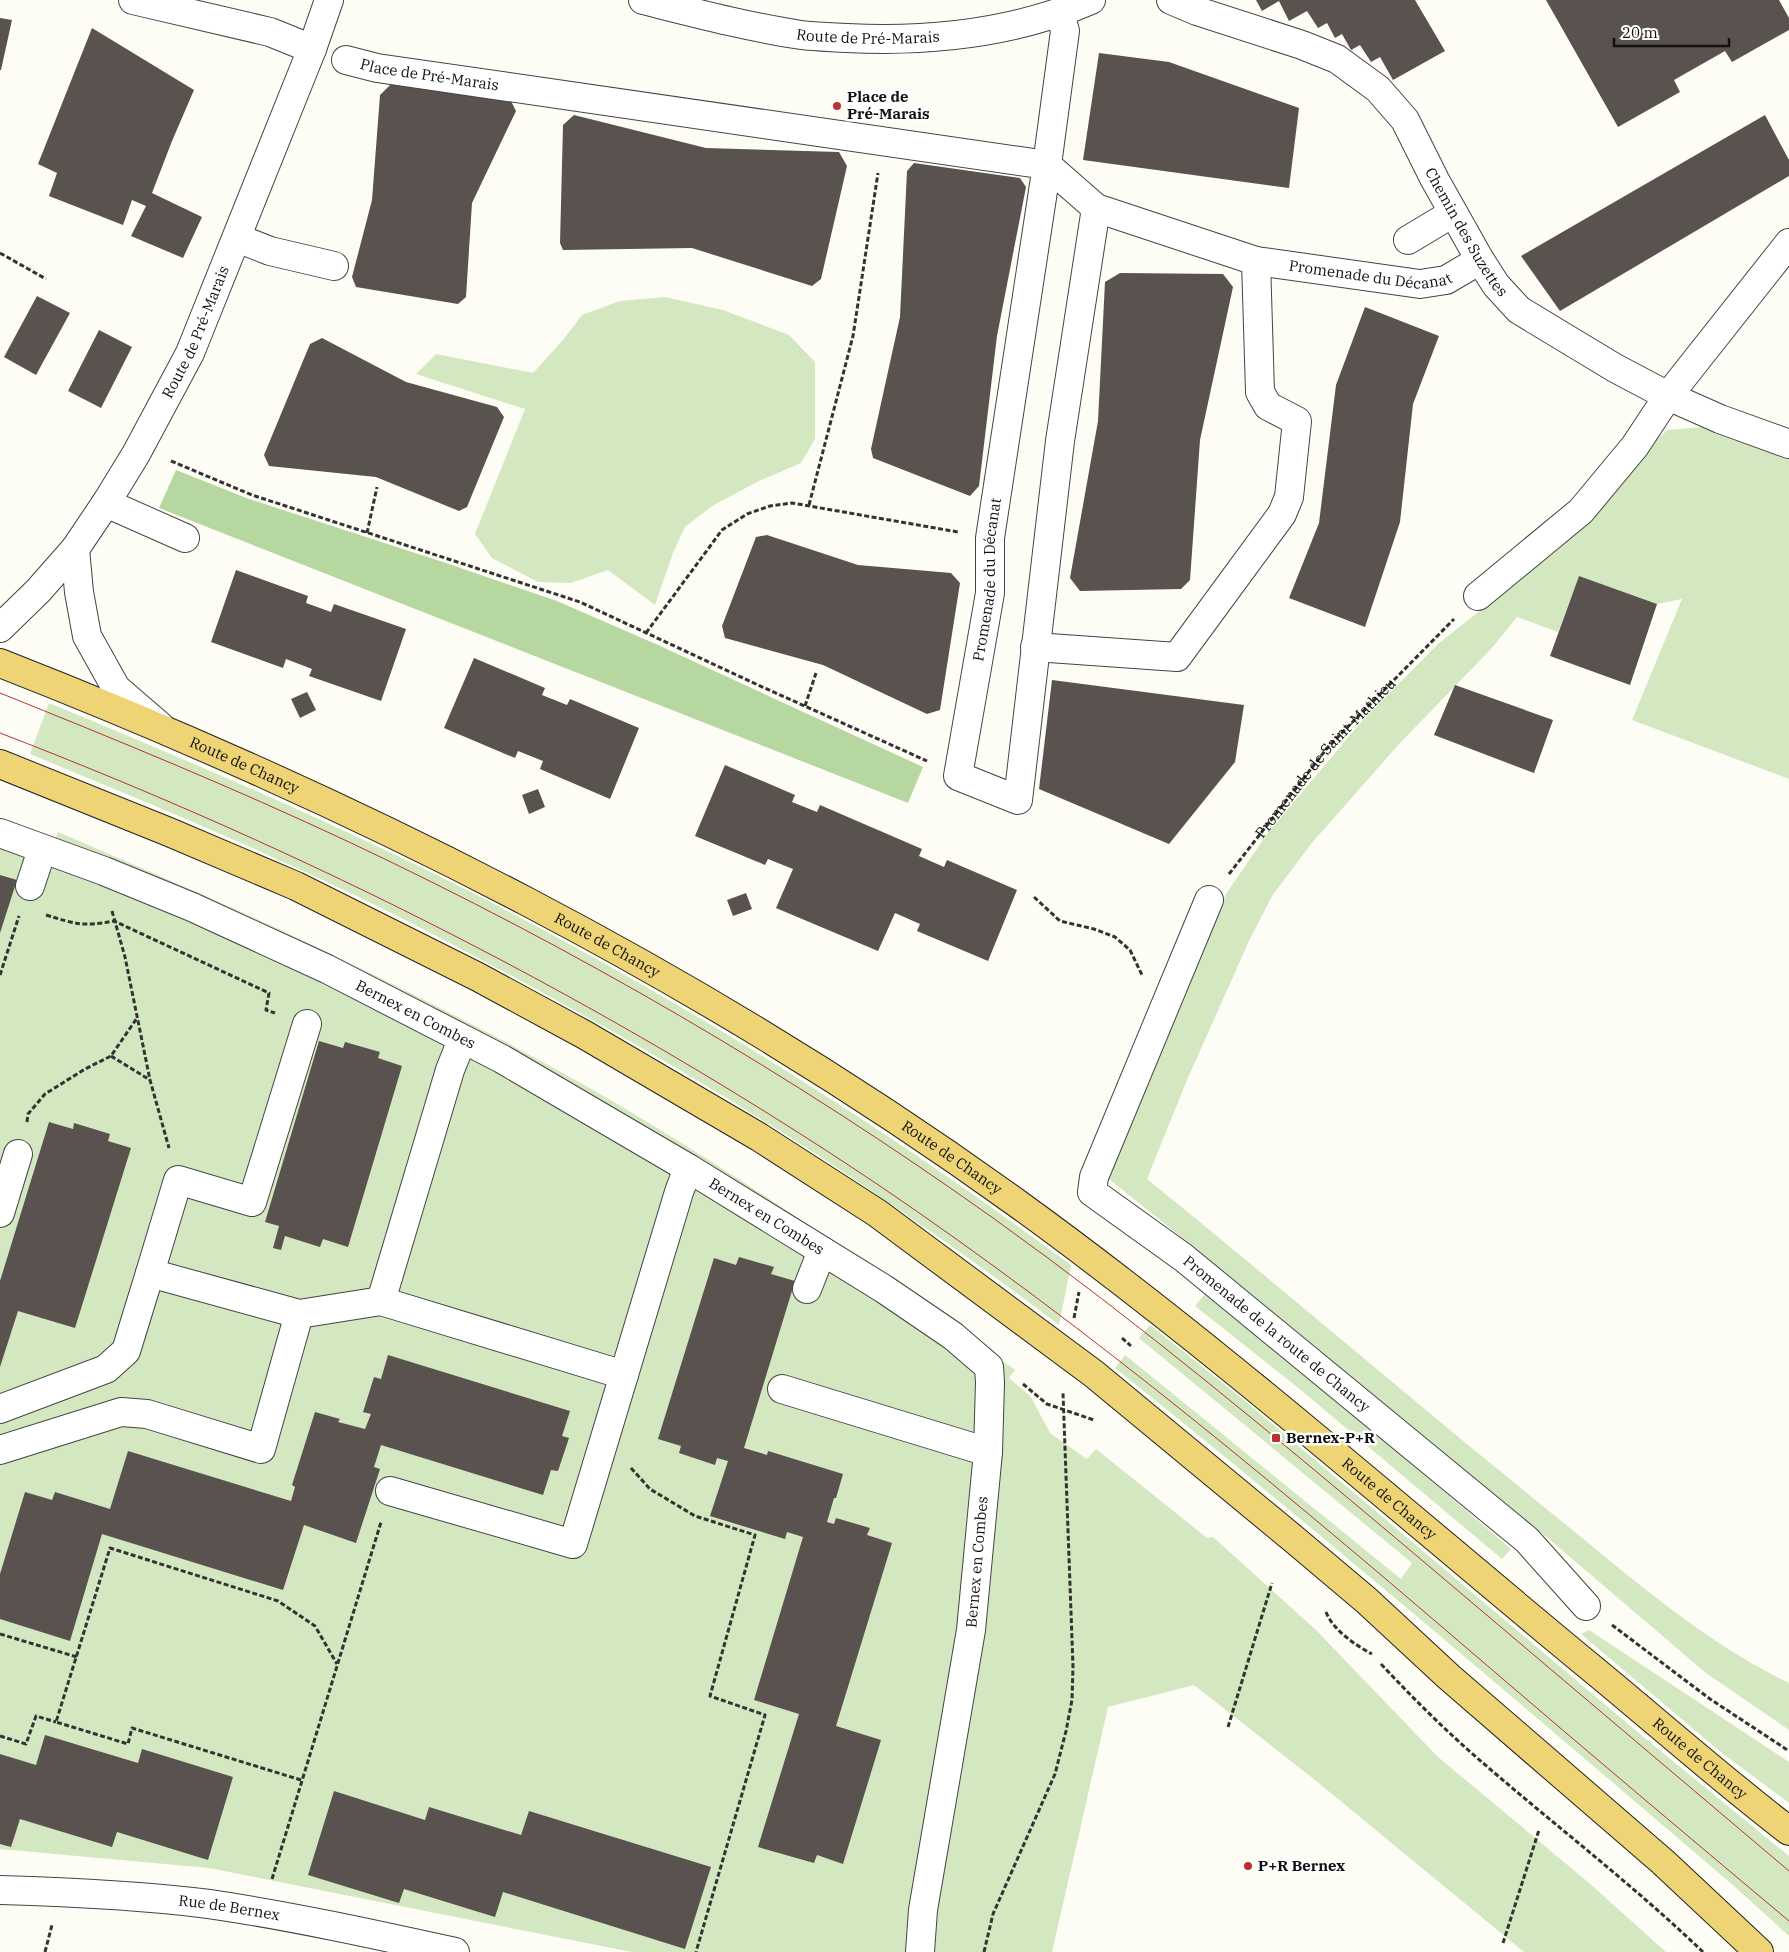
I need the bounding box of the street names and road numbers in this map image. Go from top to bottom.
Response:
street label: Route de Pré-Marais [795,24,940,48]
street label: Place de Pré-Marais [358,54,500,95]
street label: Chemin des Suzettes [1421,164,1512,300]
street label: Promenade du Décanat [1288,256,1456,293]
street label: Route de Pré-Marais [158,263,233,401]
street label: Promenade du Décanat [968,496,1005,663]
street label: Promenade de Saint-Mathieu [1251,674,1400,842]
street label: Route de Chancy [187,732,302,798]
street label: Route de Chancy [551,908,664,981]
street label: Bernex en Combes [353,975,479,1053]
street label: Route de Chancy [898,1116,1006,1198]
street label: Bernex en Combes [706,1173,828,1259]
street label: Promenade de la route de Chancy [1179,1251,1374,1416]
street label: Route de Chancy [1338,1453,1441,1544]
street label: Bernex en Combes [961,1495,992,1629]
street label: Route de Chancy [1649,1713,1751,1803]
street label: Rue de Bernex [178,1890,281,1925]

